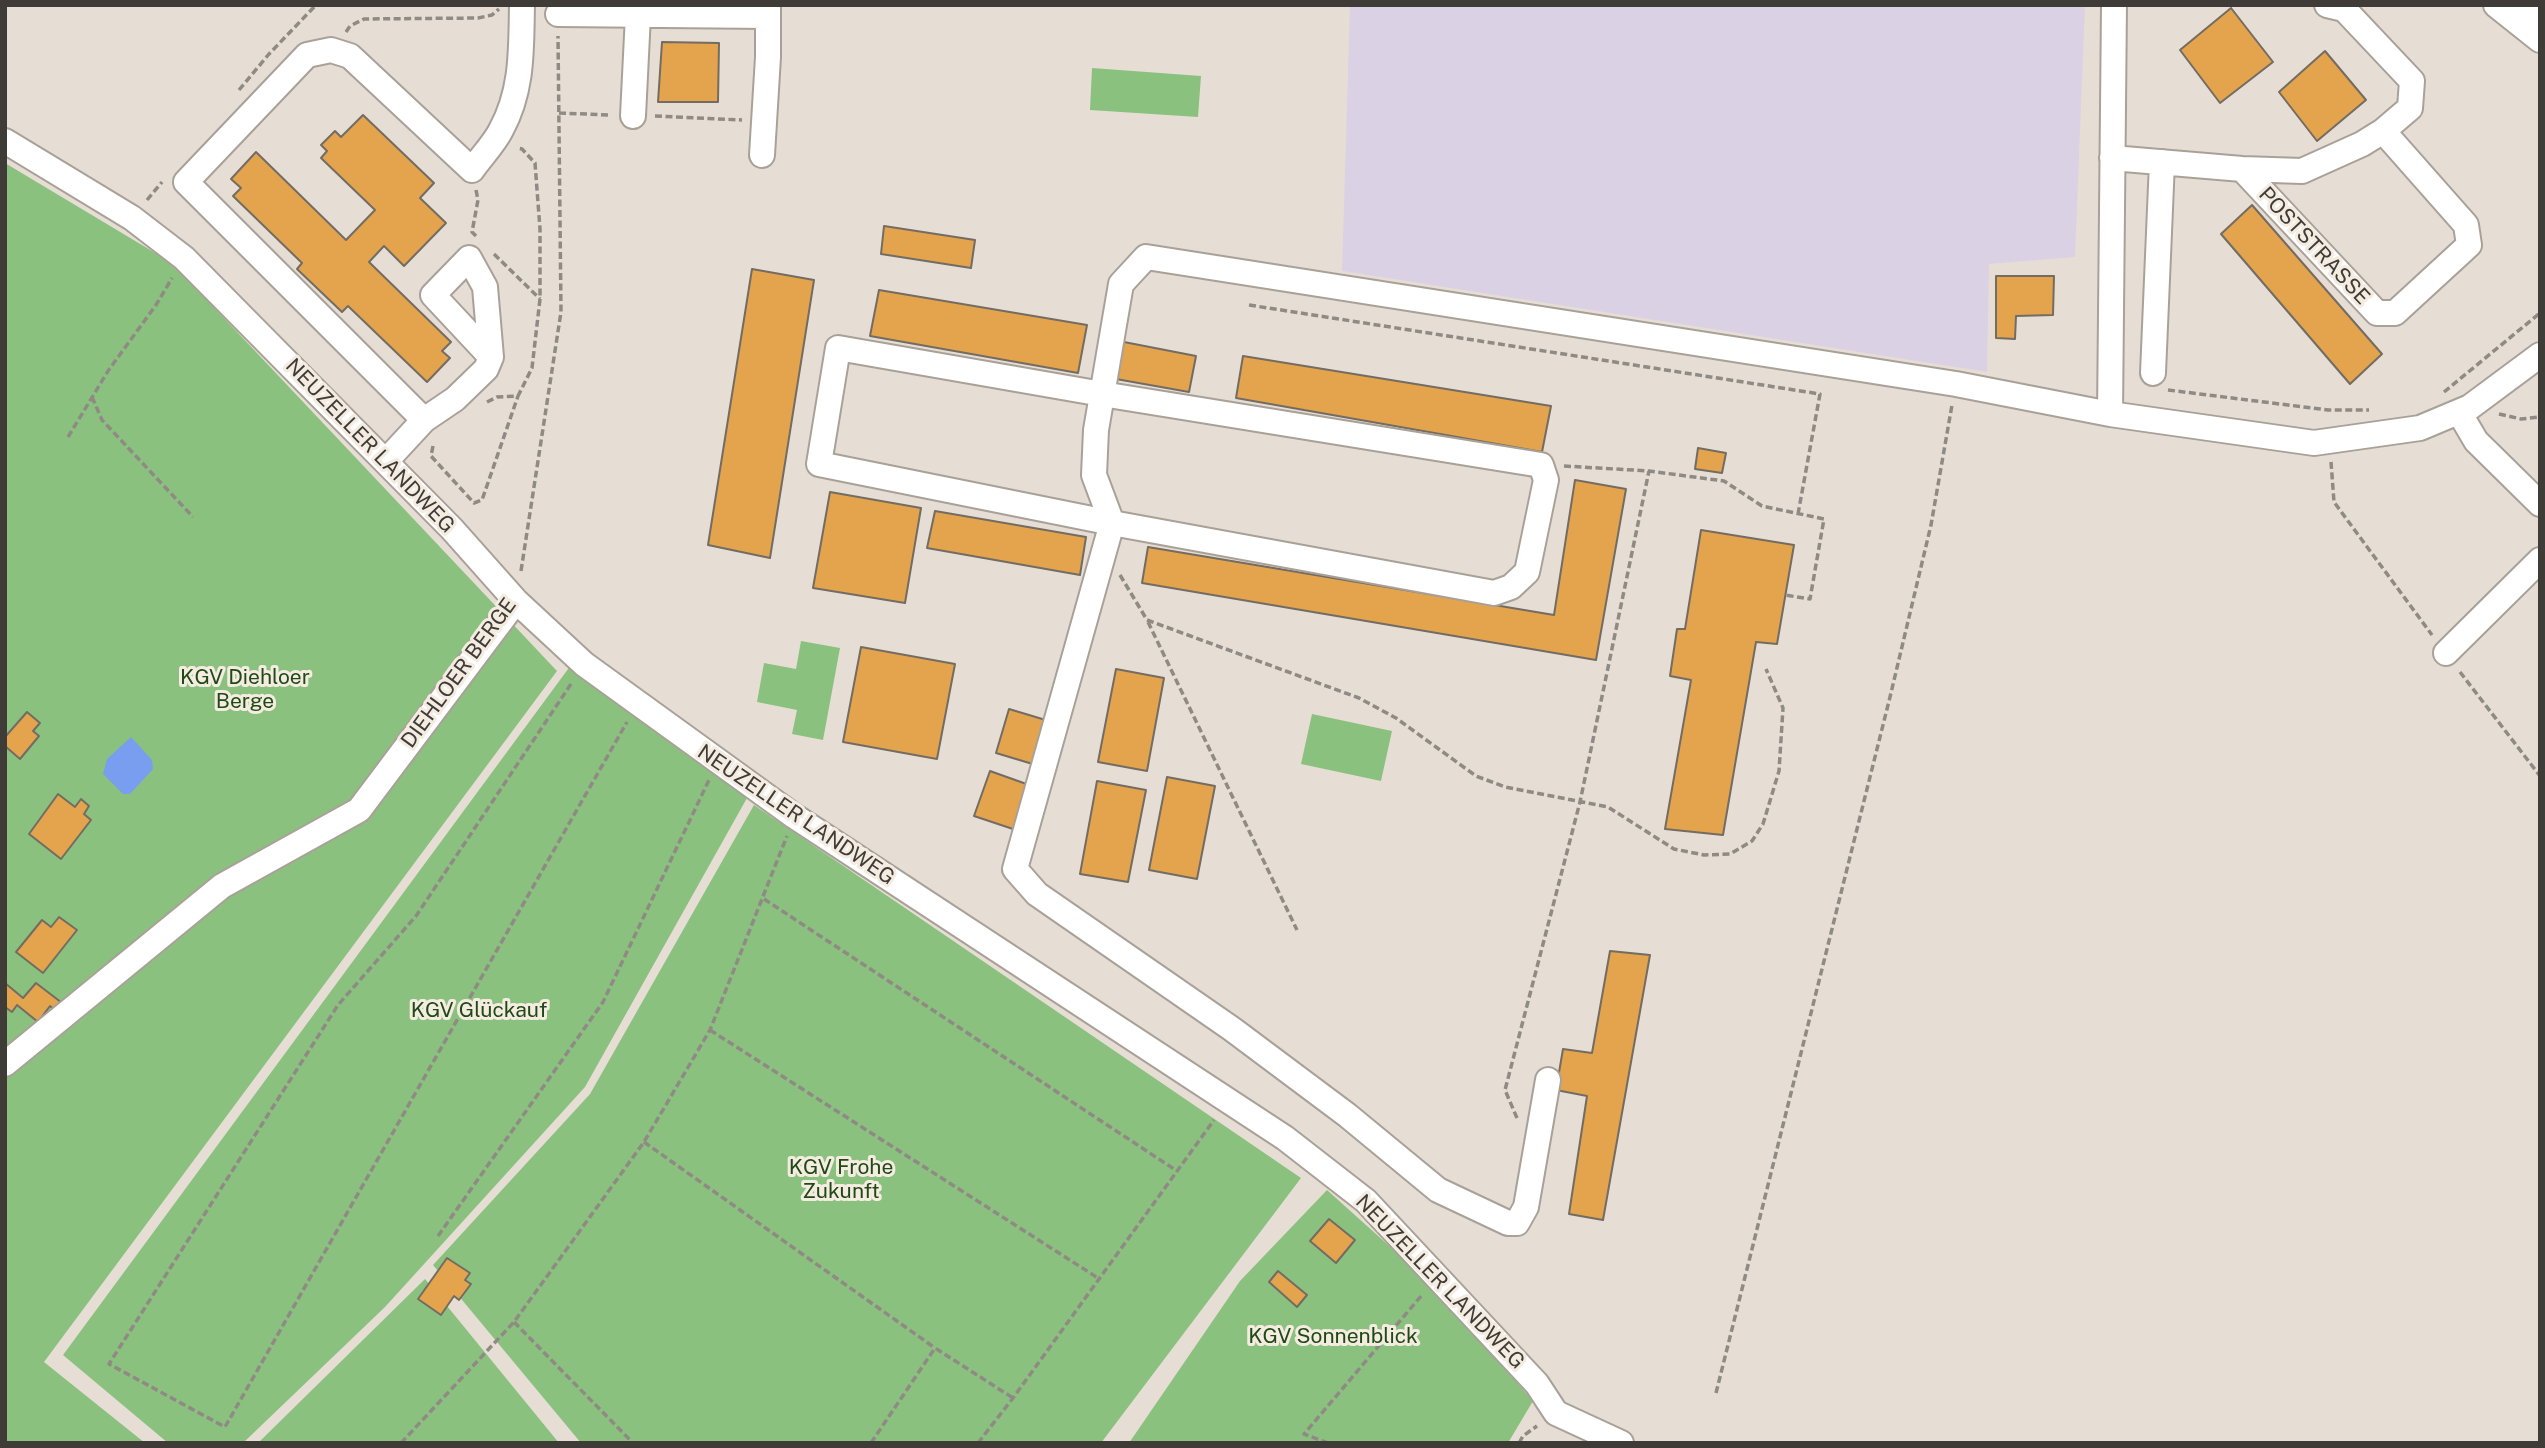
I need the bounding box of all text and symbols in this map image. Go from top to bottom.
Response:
street label: POSTSTRASSE [2253,182,2375,310]
street label: NEUZELLER LANDWEG [280,354,460,538]
street label: DIEHLOER BERGE [396,593,522,753]
park label: KGV Diehloer Berge [180,665,310,715]
street label: NEUZELLER LANDWEG [693,740,899,890]
park label: KGV Glückauf [411,998,547,1024]
park label: KGV Frohe Zukunft [789,1155,893,1205]
street label: NEUZELLER LANDWEG [1350,1190,1530,1374]
park label: KGV Sonnenblick [1248,1324,1418,1350]

